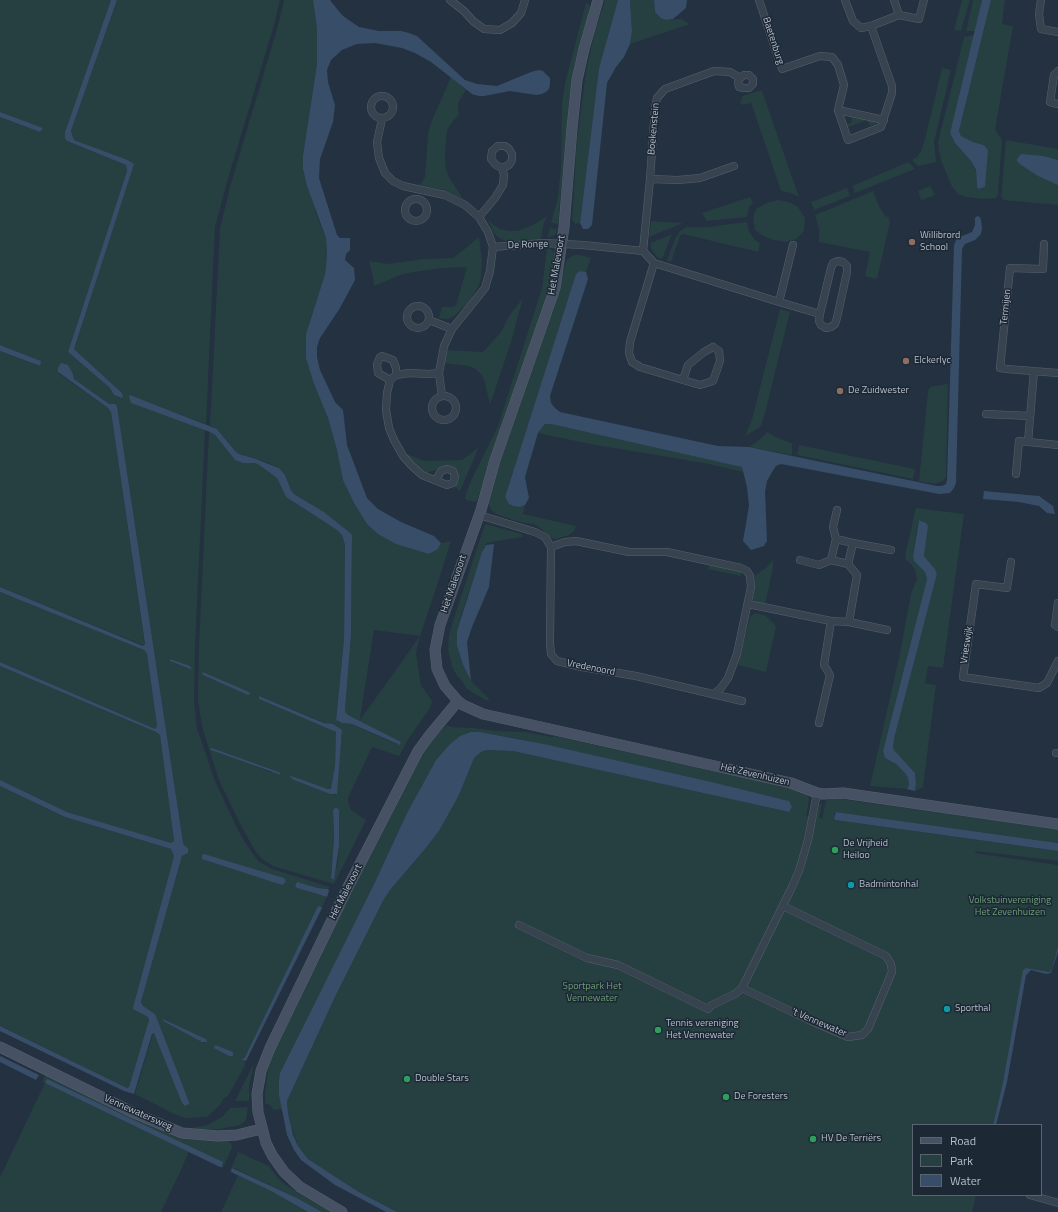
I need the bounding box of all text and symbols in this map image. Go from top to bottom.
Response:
street label: Baetenburg [760,16,786,66]
street label: Boekenstein [646,102,662,156]
place label: Willibrord School [920,230,960,254]
street label: Het Malevoort [546,234,568,296]
marker: Willibrord School [907,237,917,247]
street label: De Ronge [507,238,549,252]
street label: Termijen [998,288,1014,326]
place label: Elckerlyc [914,355,951,367]
marker: Elckerlyc [901,356,911,366]
place label: De Zuidwester [848,385,909,397]
marker: De Zuidwester [835,386,845,396]
street label: Het Malevoort [438,554,470,614]
street label: Vrieswijk [958,626,976,664]
street label: Vredenoord [566,657,616,679]
street label: Het Zevenhuizen [719,761,791,789]
place label: De Vrijheid Heiloo [843,838,888,862]
marker: De Vrijheid Heiloo [830,845,840,855]
street label: Het Malevoort [327,862,365,922]
place label: Badmintonhal [859,879,918,891]
marker: Badmintonhal [846,880,856,890]
park label: Volkstuinvereniging Het Zevenhuizen [969,895,1051,918]
park label: Sportpark Het Vennewater [563,981,621,1004]
place label: Sporthal [955,1003,991,1015]
marker: Sporthal [942,1004,952,1014]
street label: 't Vennewater [790,1006,848,1040]
place label: Tennis vereniging Het Vennewater [666,1018,739,1042]
marker: Tennis vereniging Het Vennewater [653,1025,663,1035]
place label: Double Stars [415,1073,469,1085]
marker: Double Stars [402,1074,412,1084]
place label: De Foresters [734,1091,788,1103]
marker: De Foresters [721,1092,731,1102]
street label: Vennewatersweg [102,1093,174,1133]
legend [912,1124,1042,1196]
text: Road [950,1131,976,1150]
place label: HV De Terriërs [821,1133,881,1145]
marker: HV De Terriërs [808,1134,818,1144]
text: Park [950,1151,973,1170]
text: Water [950,1171,981,1190]

